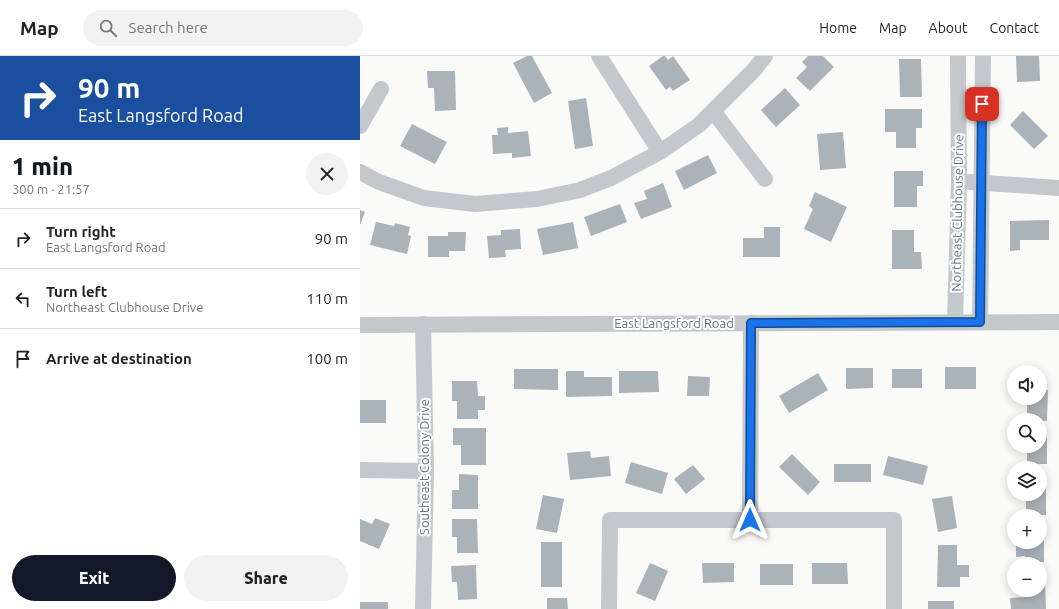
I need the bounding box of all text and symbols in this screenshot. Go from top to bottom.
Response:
search box [83,10,363,46]
text: Map [20,17,59,39]
icon: search [97,17,119,39]
text: Search here [129,19,208,36]
text: Home [819,20,857,36]
text: Map [879,20,907,36]
text: About [929,20,968,36]
text: Contact [990,20,1039,36]
icon: right [12,72,64,124]
text: 90 m [78,72,140,103]
pin [965,87,999,121]
icon: arrive [971,93,993,115]
text: East Langsford Road [78,105,244,125]
street label: Northeast Clubhouse Drive [949,134,965,292]
text: 1 min [12,153,73,180]
button: close [306,153,348,195]
text: 300 m · 21:57 [12,182,90,196]
text: Turn right [46,223,116,240]
icon: right [12,228,34,250]
text: 90 m [315,230,348,247]
text: East Langsford Road [46,240,166,254]
text: Turn left [46,283,107,300]
icon: left [12,288,34,310]
text: 110 m [306,290,348,307]
text: Northeast Clubhouse Drive [46,300,203,314]
street label: East Langsford Road [614,316,734,330]
icon: arrive [12,348,34,370]
text: Arrive at destination [46,350,192,367]
text: 100 m [306,350,348,367]
map controls [1007,365,1047,597]
button: sound [1007,365,1047,405]
street label: Southeast Colony Drive [417,399,431,535]
button: search [1007,413,1047,453]
button: layers [1007,461,1047,501]
position arrow [729,499,771,541]
button: + [1007,509,1047,549]
button: Exit [12,555,176,601]
button: Share [184,555,348,601]
button: − [1007,557,1047,597]

